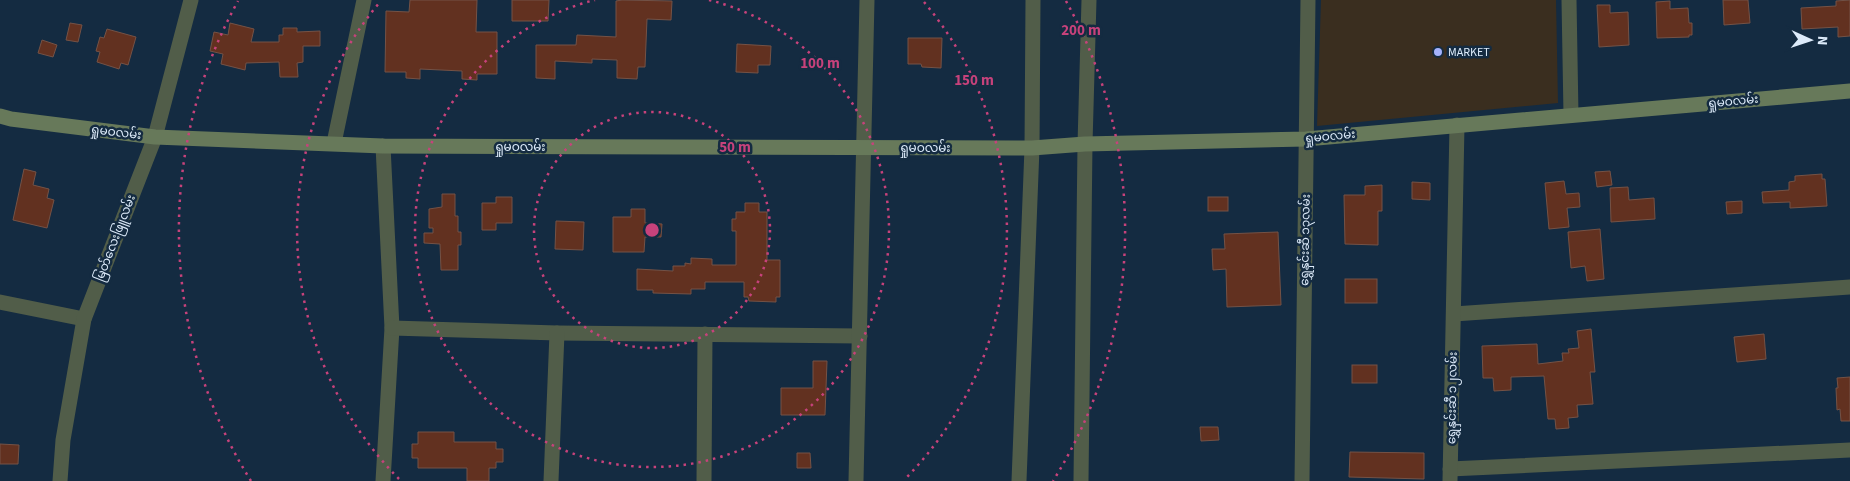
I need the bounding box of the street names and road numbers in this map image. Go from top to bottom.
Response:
street label: ရှုမဝလမ်း [1707,90,1759,113]
street label: ရှုမဝလမ်း [89,120,142,145]
street label: ရှုမဝလမ်း [1304,125,1356,148]
street label: ရှုမဝလမ်း [494,138,546,157]
street label: ရှုမဝလမ်း [899,139,951,158]
street label: မြတ်လေးဖြူလမ်း [90,192,141,284]
street label: ရွှေနှင်းဆီ ၁၃လမ်း [1295,194,1316,286]
street label: ရွှေနှင်းဆီ ၁၂လမ်း [1442,352,1463,444]

